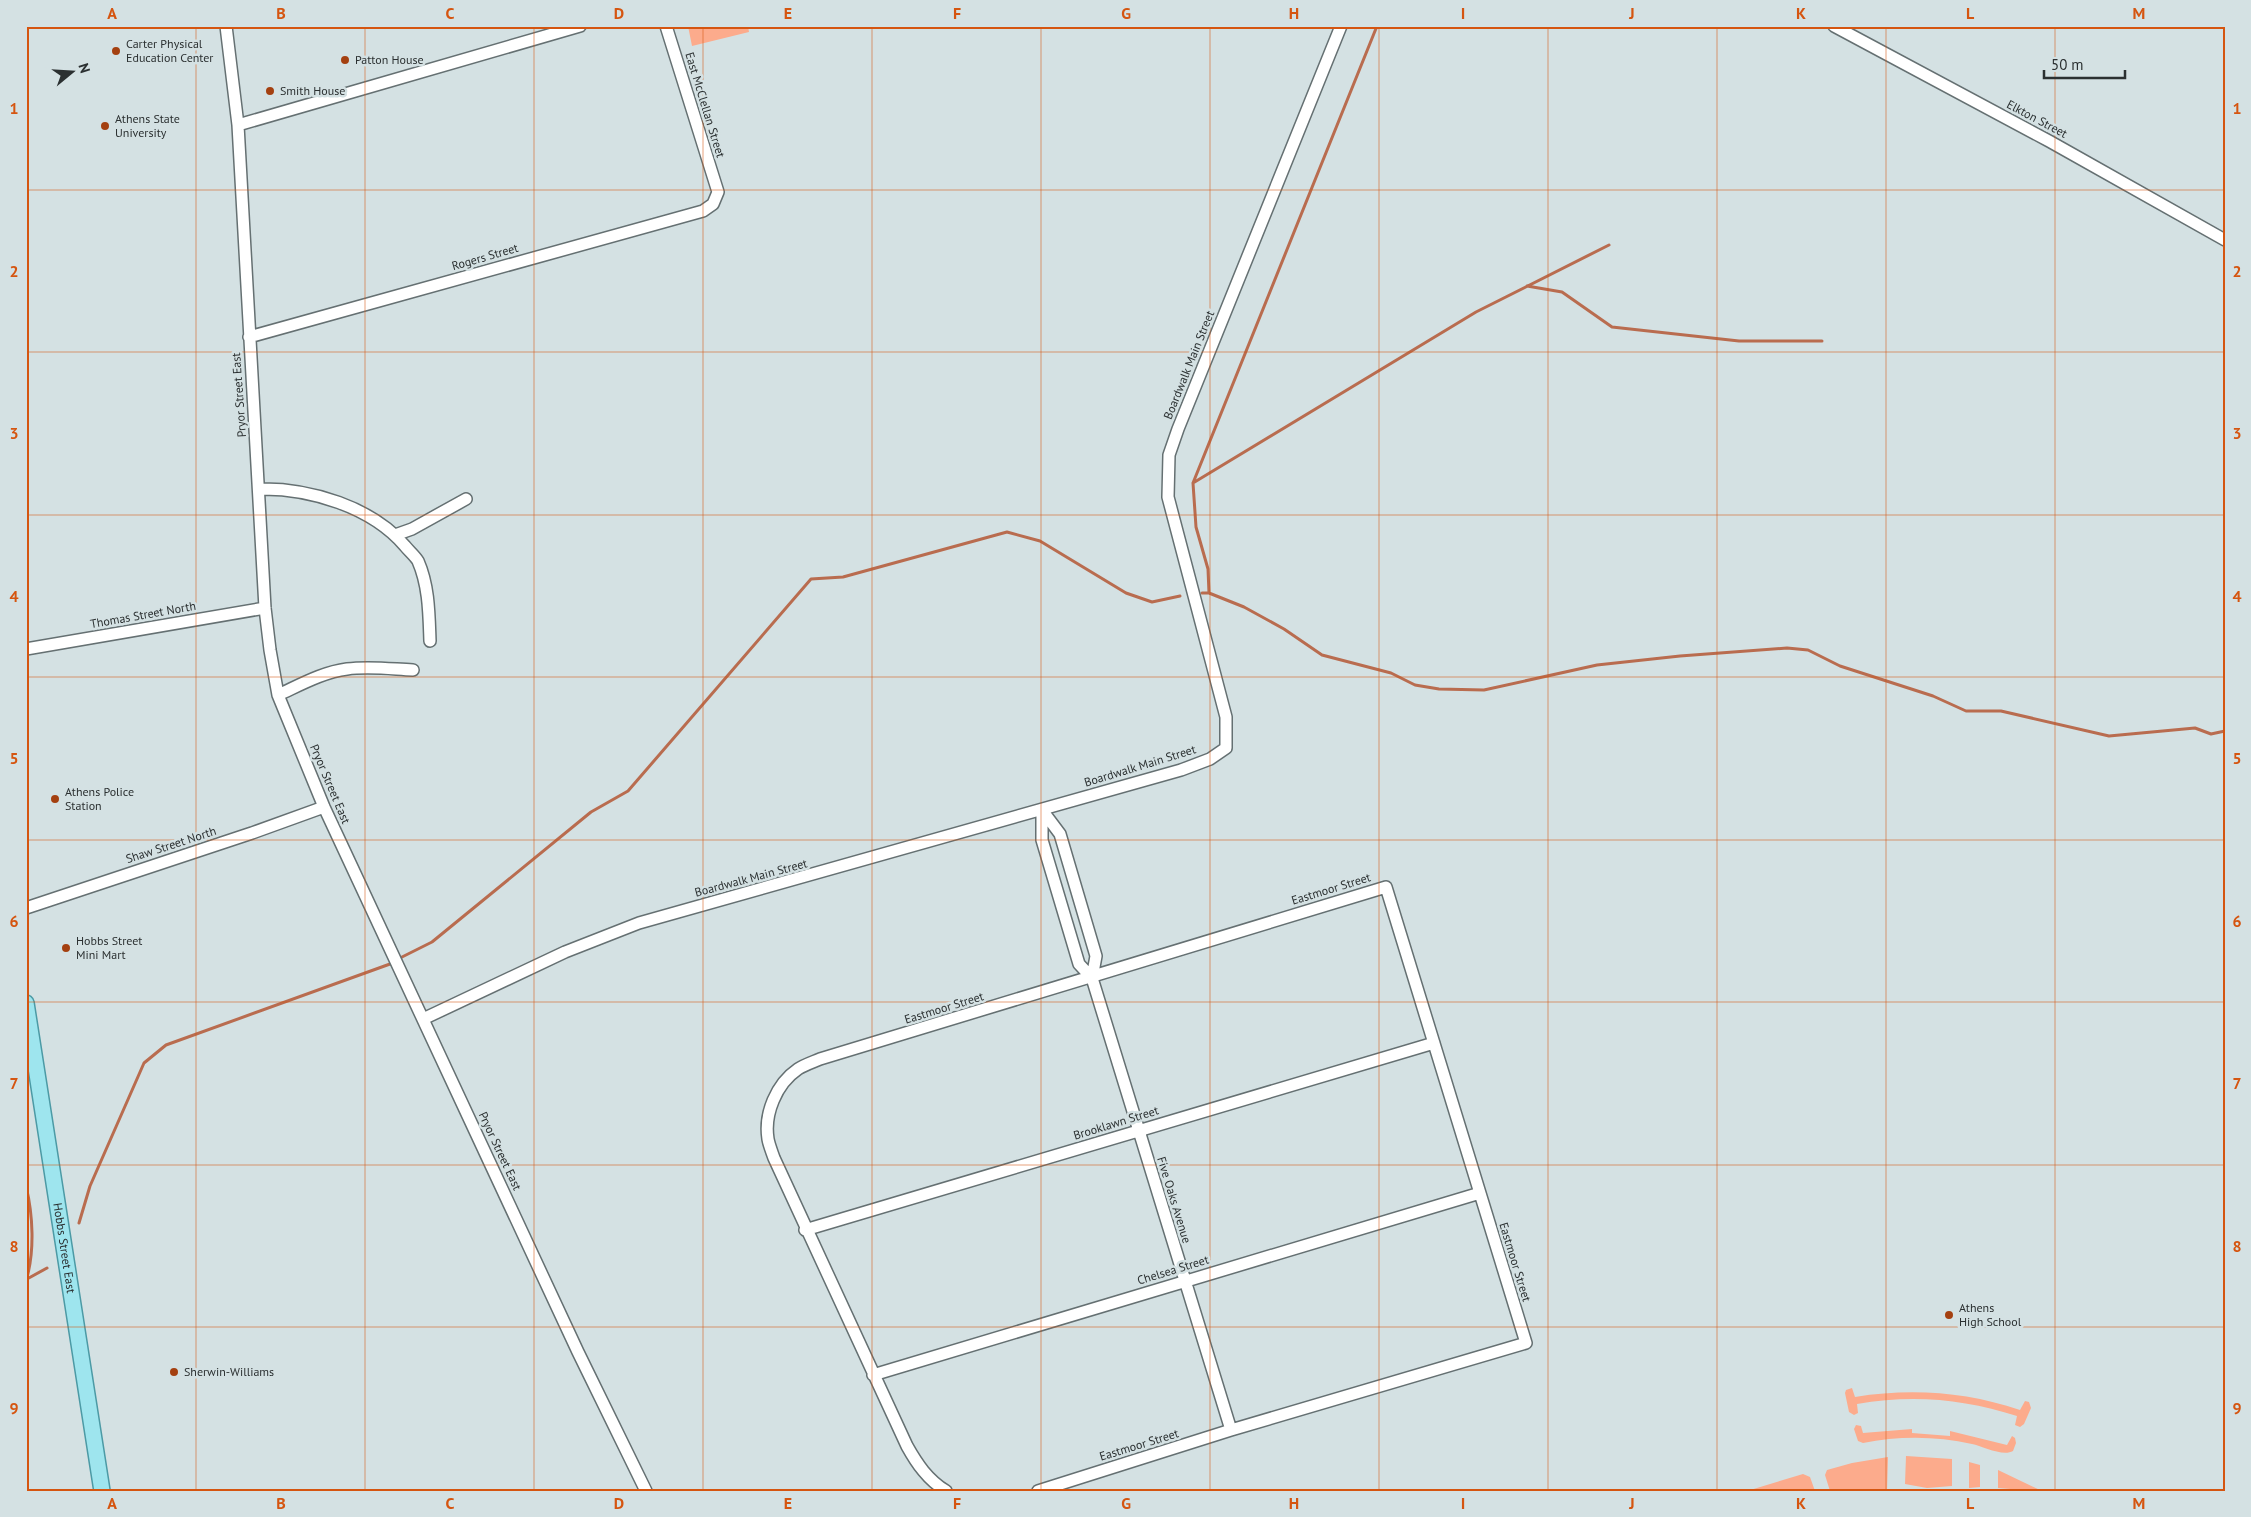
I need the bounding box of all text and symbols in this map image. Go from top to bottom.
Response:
text: A [107,3,117,23]
text: B [276,3,286,23]
text: C [446,3,455,23]
text: D [614,3,624,23]
text: E [784,3,792,23]
text: F [953,3,961,23]
text: G [1121,3,1131,23]
text: H [1289,3,1299,23]
text: I [1461,3,1465,23]
text: J [1628,3,1635,23]
text: K [1796,3,1806,23]
text: L [1966,3,1975,23]
text: M [2133,3,2145,23]
place label: Carter Physical Education Center [126,36,213,65]
marker: Carter Physical Education Center [110,45,122,57]
north arrow [48,48,98,98]
scale bar [2044,48,2125,80]
street label: East McClellan Street [682,50,729,159]
place label: Patton House [355,52,424,67]
marker: Patton House [339,54,351,66]
text: 50 m [2051,55,2084,74]
text: N [74,61,94,75]
place label: Smith House [280,83,345,98]
marker: Smith House [264,85,276,97]
street label: Elkton Street [2004,96,2070,141]
text: 1 [9,98,19,118]
text: 1 [2232,98,2242,118]
place label: Athens State University [115,111,180,140]
marker: Athens State University [99,120,111,132]
street label: Rogers Street [450,240,520,273]
text: 2 [9,261,19,281]
text: 2 [2232,261,2242,281]
street label: Boardwalk Main Street [1160,308,1217,421]
street label: Pryor Street East [228,352,249,438]
text: 3 [9,423,19,443]
text: 3 [2232,423,2242,443]
text: 4 [9,586,19,606]
text: 4 [2232,586,2242,606]
street label: Thomas Street North [89,598,197,631]
street label: Boardwalk Main Street [1082,741,1197,790]
street label: Pryor Street East [307,742,354,826]
text: 5 [9,748,19,768]
text: 5 [2232,748,2242,768]
place label: Athens Police Station [65,784,134,813]
marker: Athens Police Station [49,793,61,805]
street label: Shaw Street North [124,823,218,866]
street label: Boardwalk Main Street [693,855,809,900]
street label: Eastmoor Street [1289,869,1372,908]
text: 6 [9,911,19,931]
text: 6 [2232,911,2242,931]
place label: Hobbs Street Mini Mart [76,933,142,962]
marker: Hobbs Street Mini Mart [60,942,72,954]
street label: Eastmoor Street [902,988,985,1027]
text: 7 [9,1073,19,1093]
text: 7 [2232,1073,2242,1093]
street label: Brooklawn Street [1071,1102,1160,1143]
street label: Pryor Street East [476,1109,525,1192]
street label: Five Oaks Avenue [1154,1155,1195,1245]
street label: Hobbs Street East [50,1202,79,1294]
street label: Eastmoor Street [1496,1220,1535,1303]
text: 8 [9,1236,19,1256]
text: 8 [2232,1236,2242,1256]
street label: Chelsea Street [1135,1252,1210,1288]
place label: Athens High School [1959,1300,2022,1329]
marker: Athens High School [1943,1309,1955,1321]
place label: Sherwin-Williams [184,1364,274,1379]
marker: Sherwin-Williams [168,1366,180,1378]
text: 9 [9,1398,19,1418]
text: 9 [2232,1398,2242,1418]
street label: Eastmoor Street [1097,1425,1180,1464]
text: A [107,1493,117,1513]
text: B [276,1493,286,1513]
text: C [446,1493,455,1513]
text: D [614,1493,624,1513]
text: E [784,1493,792,1513]
text: F [953,1493,961,1513]
text: G [1121,1493,1131,1513]
text: H [1289,1493,1299,1513]
text: I [1461,1493,1465,1513]
text: J [1628,1493,1635,1513]
text: K [1796,1493,1806,1513]
text: L [1966,1493,1975,1513]
text: M [2133,1493,2145,1513]

